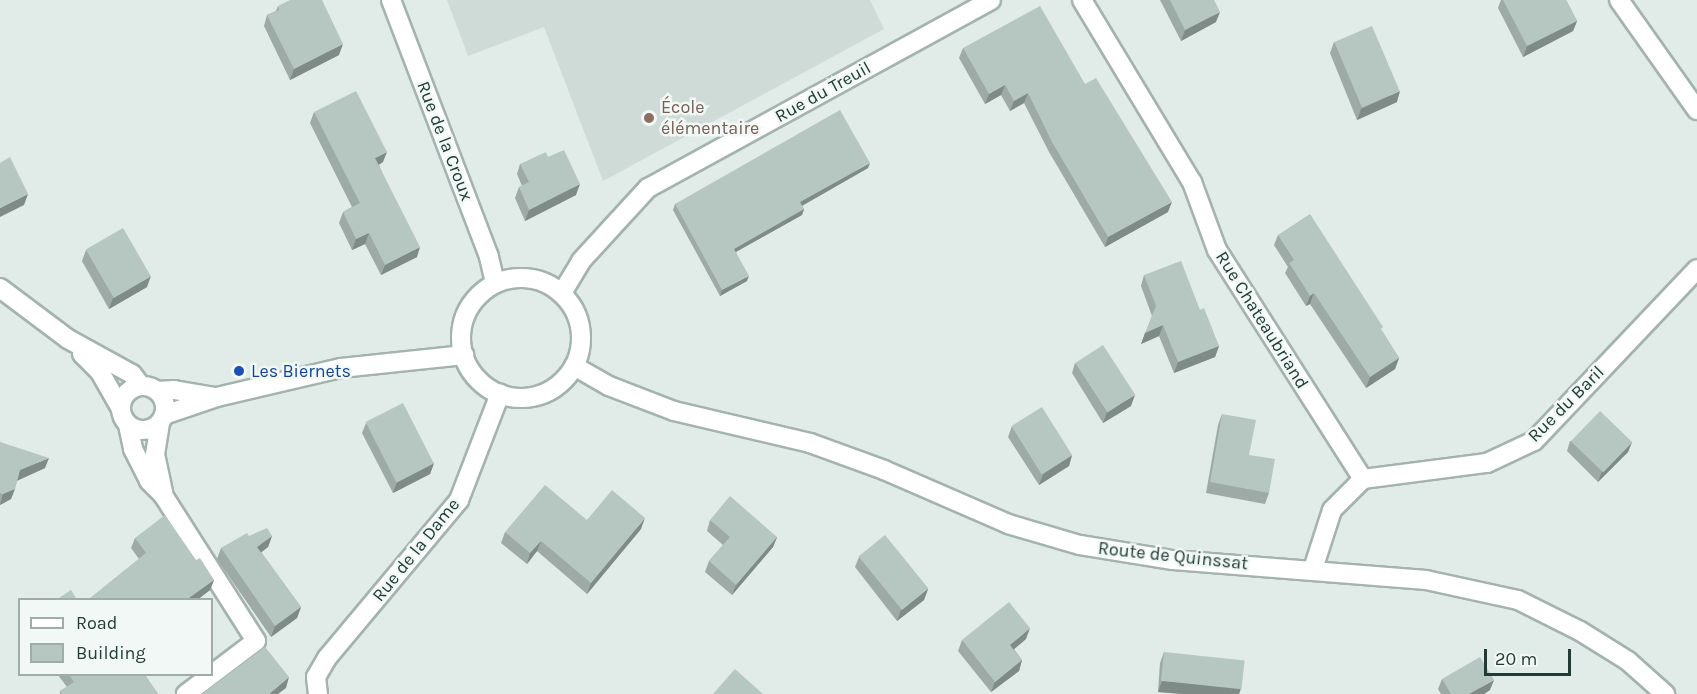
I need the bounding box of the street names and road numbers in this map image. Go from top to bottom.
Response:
street label: Rue du Treuil [771,57,875,127]
street label: Rue de la Croux [412,78,478,204]
street label: Rue Chateaubriand [1211,247,1313,393]
street label: Rue du Baril [1523,361,1609,447]
street label: Rue de la Dame [368,494,464,606]
street label: Route de Quinssat [1097,537,1249,575]

